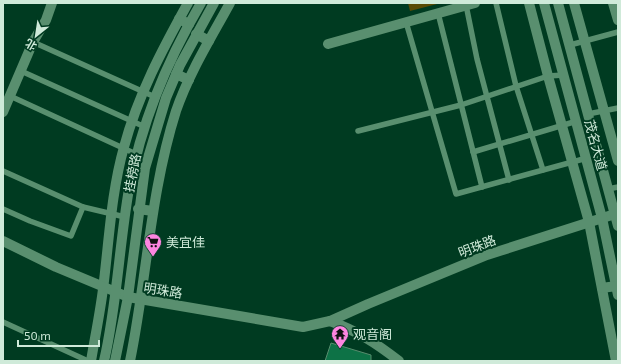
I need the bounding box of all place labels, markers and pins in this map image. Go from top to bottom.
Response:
supermarket icon: 美宜佳 [143,232,163,257]
place label: 美宜佳 [166,234,205,250]
temple icon: 观音阁 [330,324,350,349]
place label: 观音阁 [353,326,392,342]

